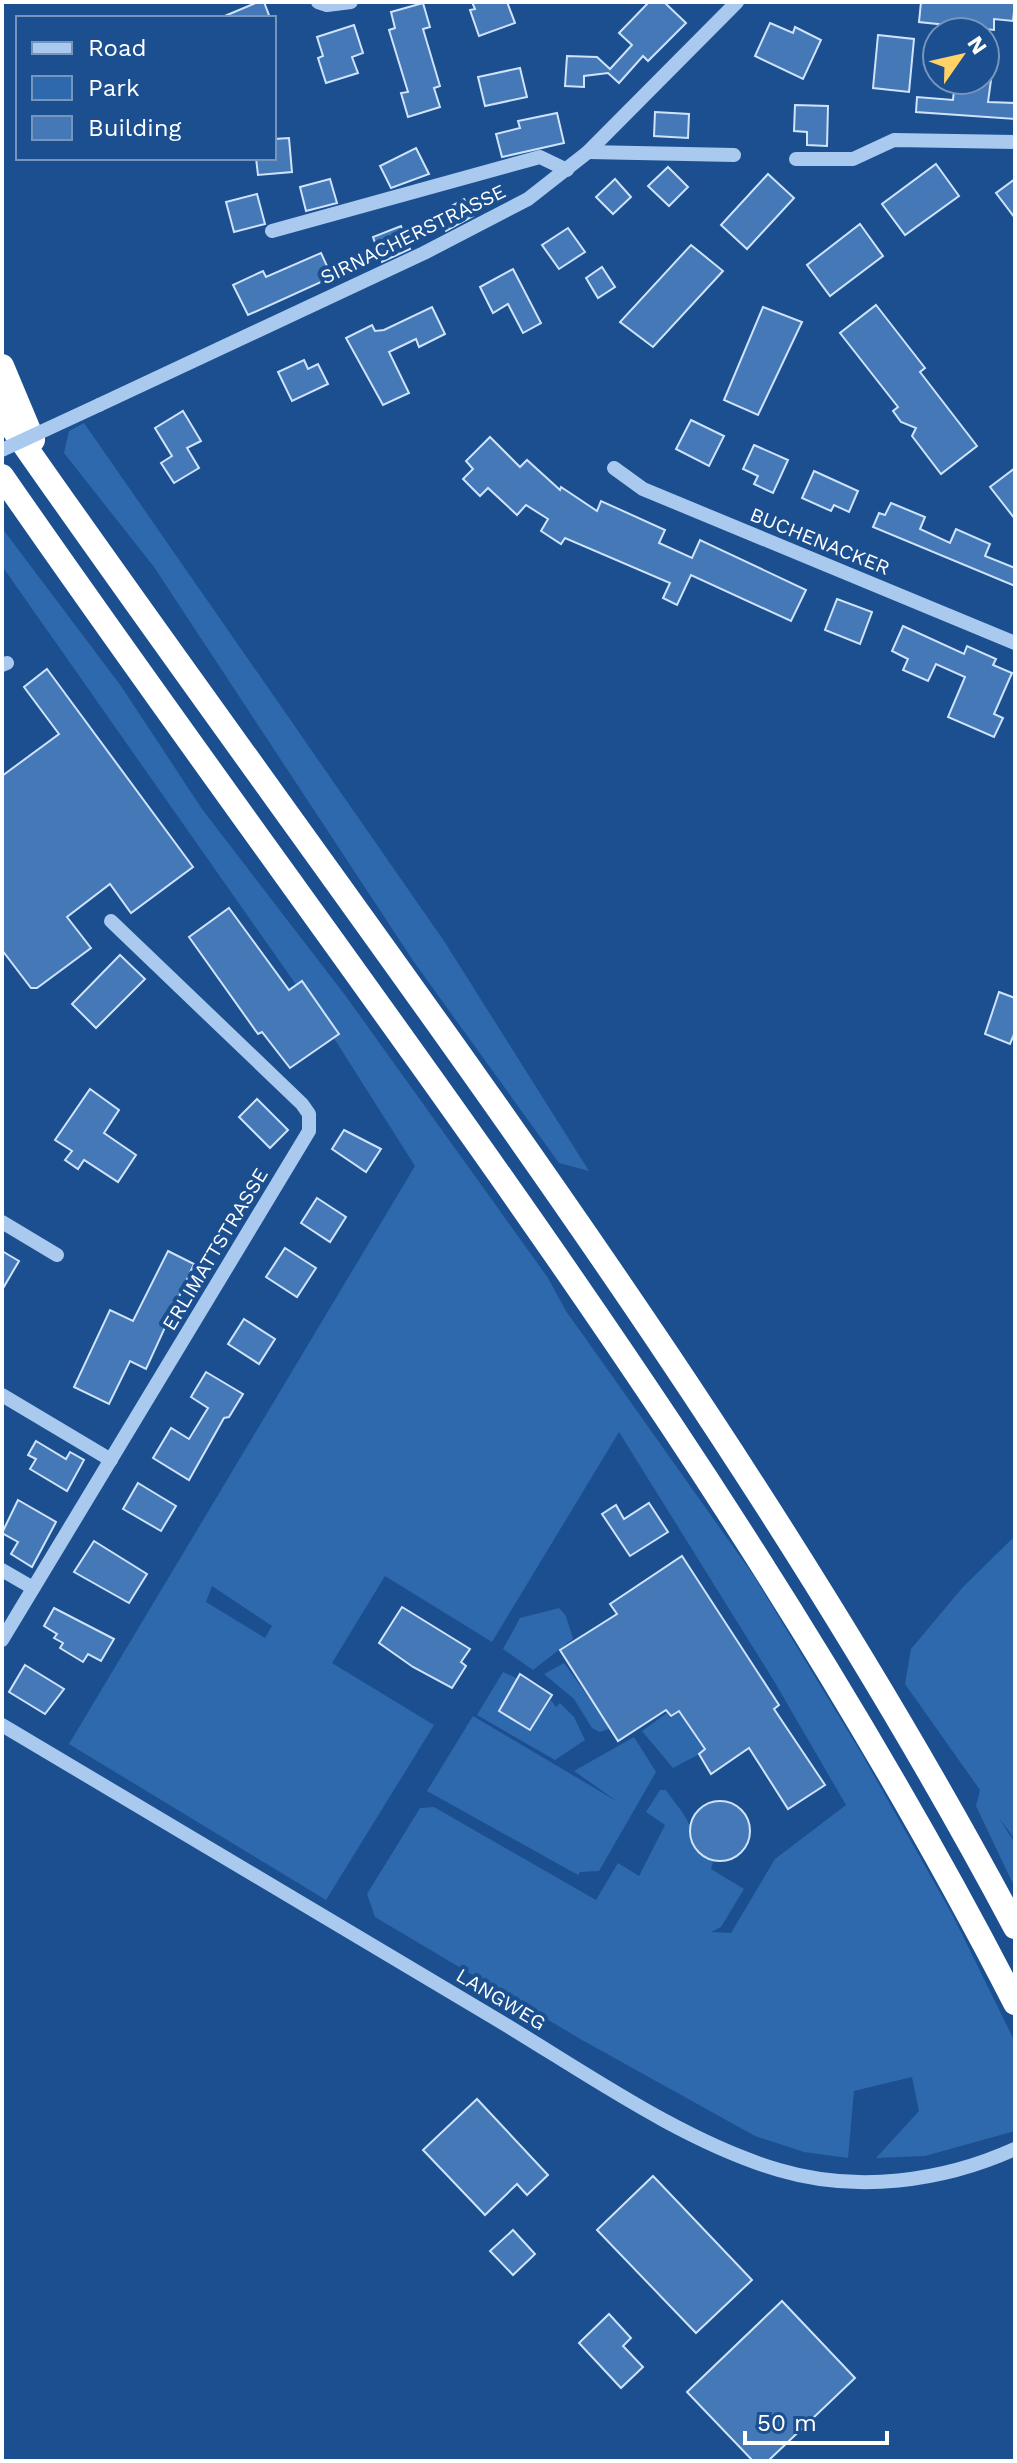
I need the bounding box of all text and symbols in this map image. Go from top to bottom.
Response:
legend [16,16,276,160]
north arrow [921,16,1001,96]
text: N [962,31,992,59]
text: Road [88,34,147,62]
text: Park [88,74,140,102]
text: Building [88,114,181,142]
street label: SIRNACHERSTRASSE [317,179,509,289]
street label: BUCHENACKER [747,502,893,580]
street label: ERLIMATTSTRASSE [157,1164,273,1334]
street label: LANGWEG [452,1963,550,2035]
scale bar [745,2395,887,2445]
text: 50 m [757,2409,817,2437]

